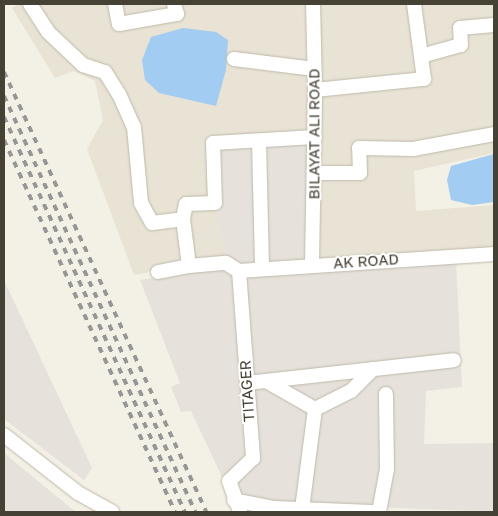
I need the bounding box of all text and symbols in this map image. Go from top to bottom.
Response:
street label: BILAYAT ALI ROAD [305,69,323,199]
street label: AK ROAD [333,250,399,272]
street label: TITAGER [236,360,258,422]

